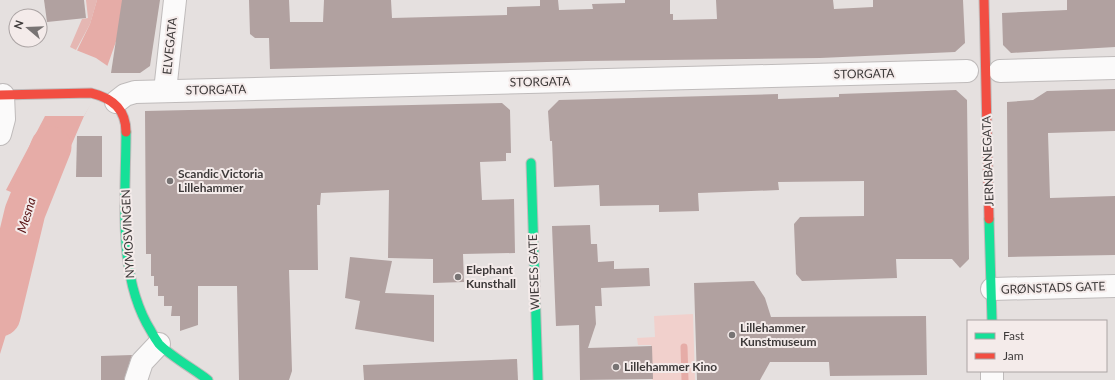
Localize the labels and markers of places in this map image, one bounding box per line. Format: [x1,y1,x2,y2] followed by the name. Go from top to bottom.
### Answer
[178,166,263,195] place label: Scandic Victoria Lillehammer
[165,176,175,186] marker: Scandic Victoria Lillehammer
[466,262,516,291] place label: Elephant Kunsthall
[453,272,463,282] marker: Elephant Kunsthall
[740,320,817,349] place label: Lillehammer Kunstmuseum
[727,330,737,340] marker: Lillehammer Kunstmuseum
[624,359,717,374] place label: Lillehammer Kino
[611,362,621,372] marker: Lillehammer Kino

